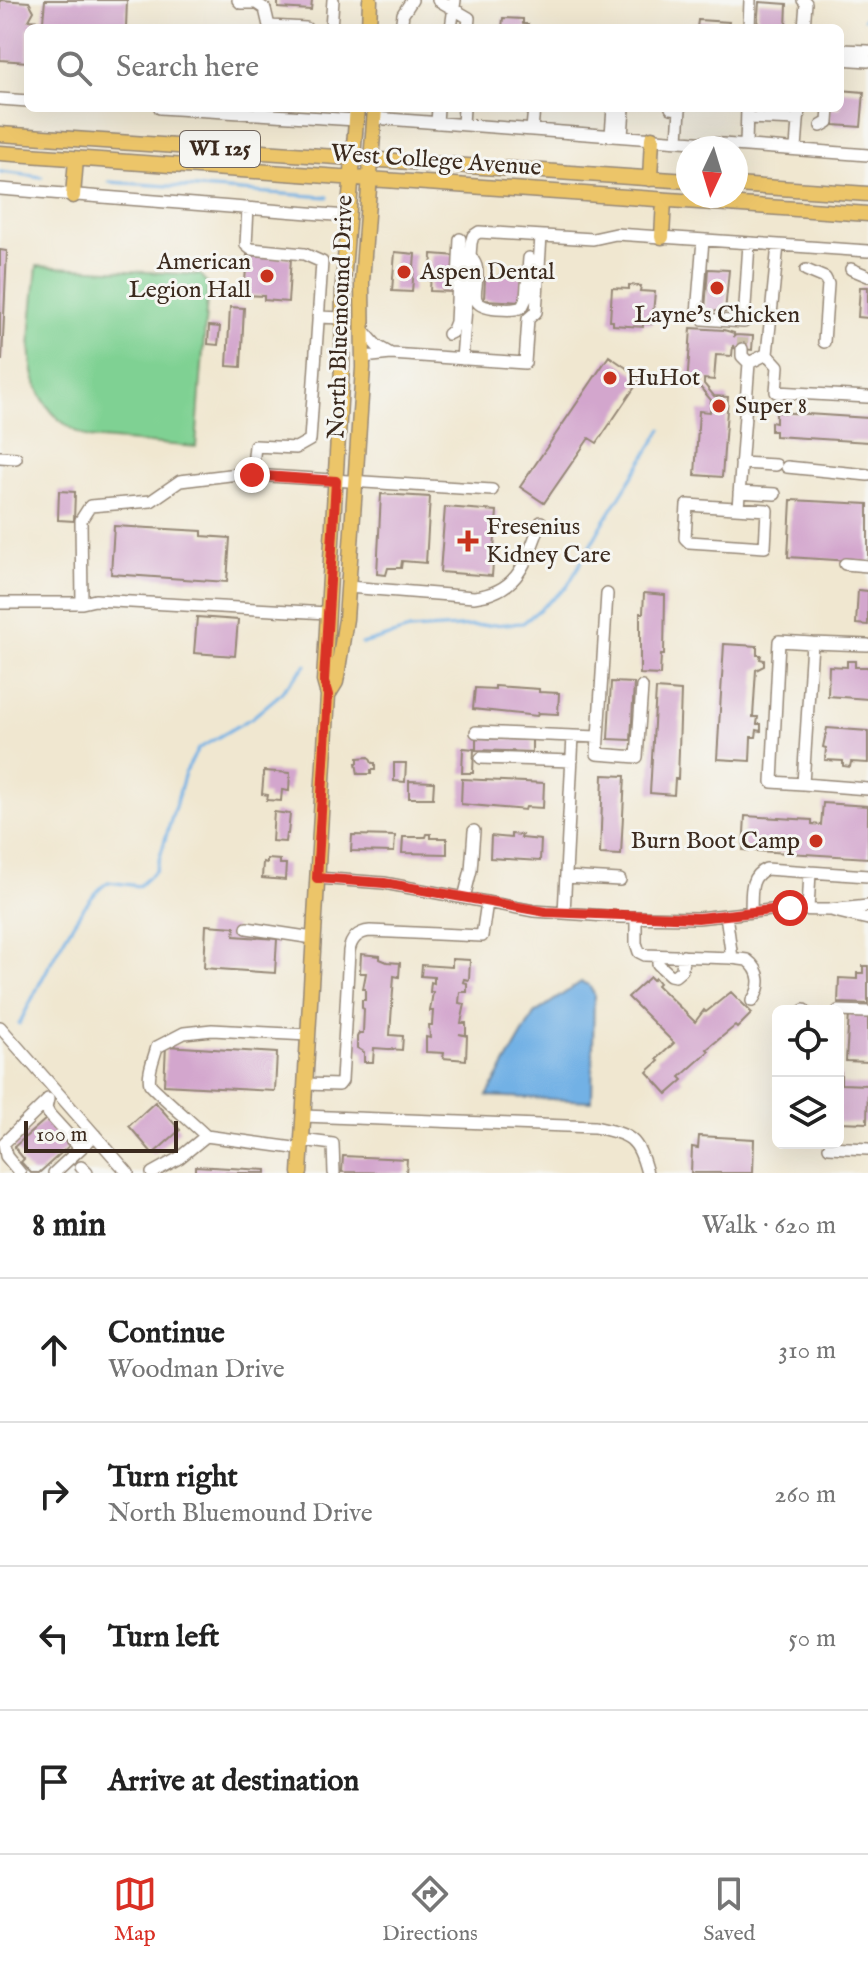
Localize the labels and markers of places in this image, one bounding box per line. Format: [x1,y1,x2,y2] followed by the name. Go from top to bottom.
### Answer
[128,247,251,306] place label: American Legion Hall
[419,257,555,288] place label: Aspen Dental
[395,263,413,281] marker: Aspen Dental
[258,267,276,285] marker: American Legion Hall
[708,279,726,297] marker: Layne's Chicken
[634,300,800,331] place label: Layne's Chicken
[626,363,700,394] place label: HuHot
[601,369,619,387] marker: HuHot
[735,391,807,422] place label: Super 8
[710,397,728,415] marker: Super 8
[486,512,611,571] place label: Fresenius Kidney Care
[457,530,479,552] marker: Fresenius Kidney Care
[631,826,800,857] place label: Burn Boot Camp
[807,832,825,850] marker: Burn Boot Camp

